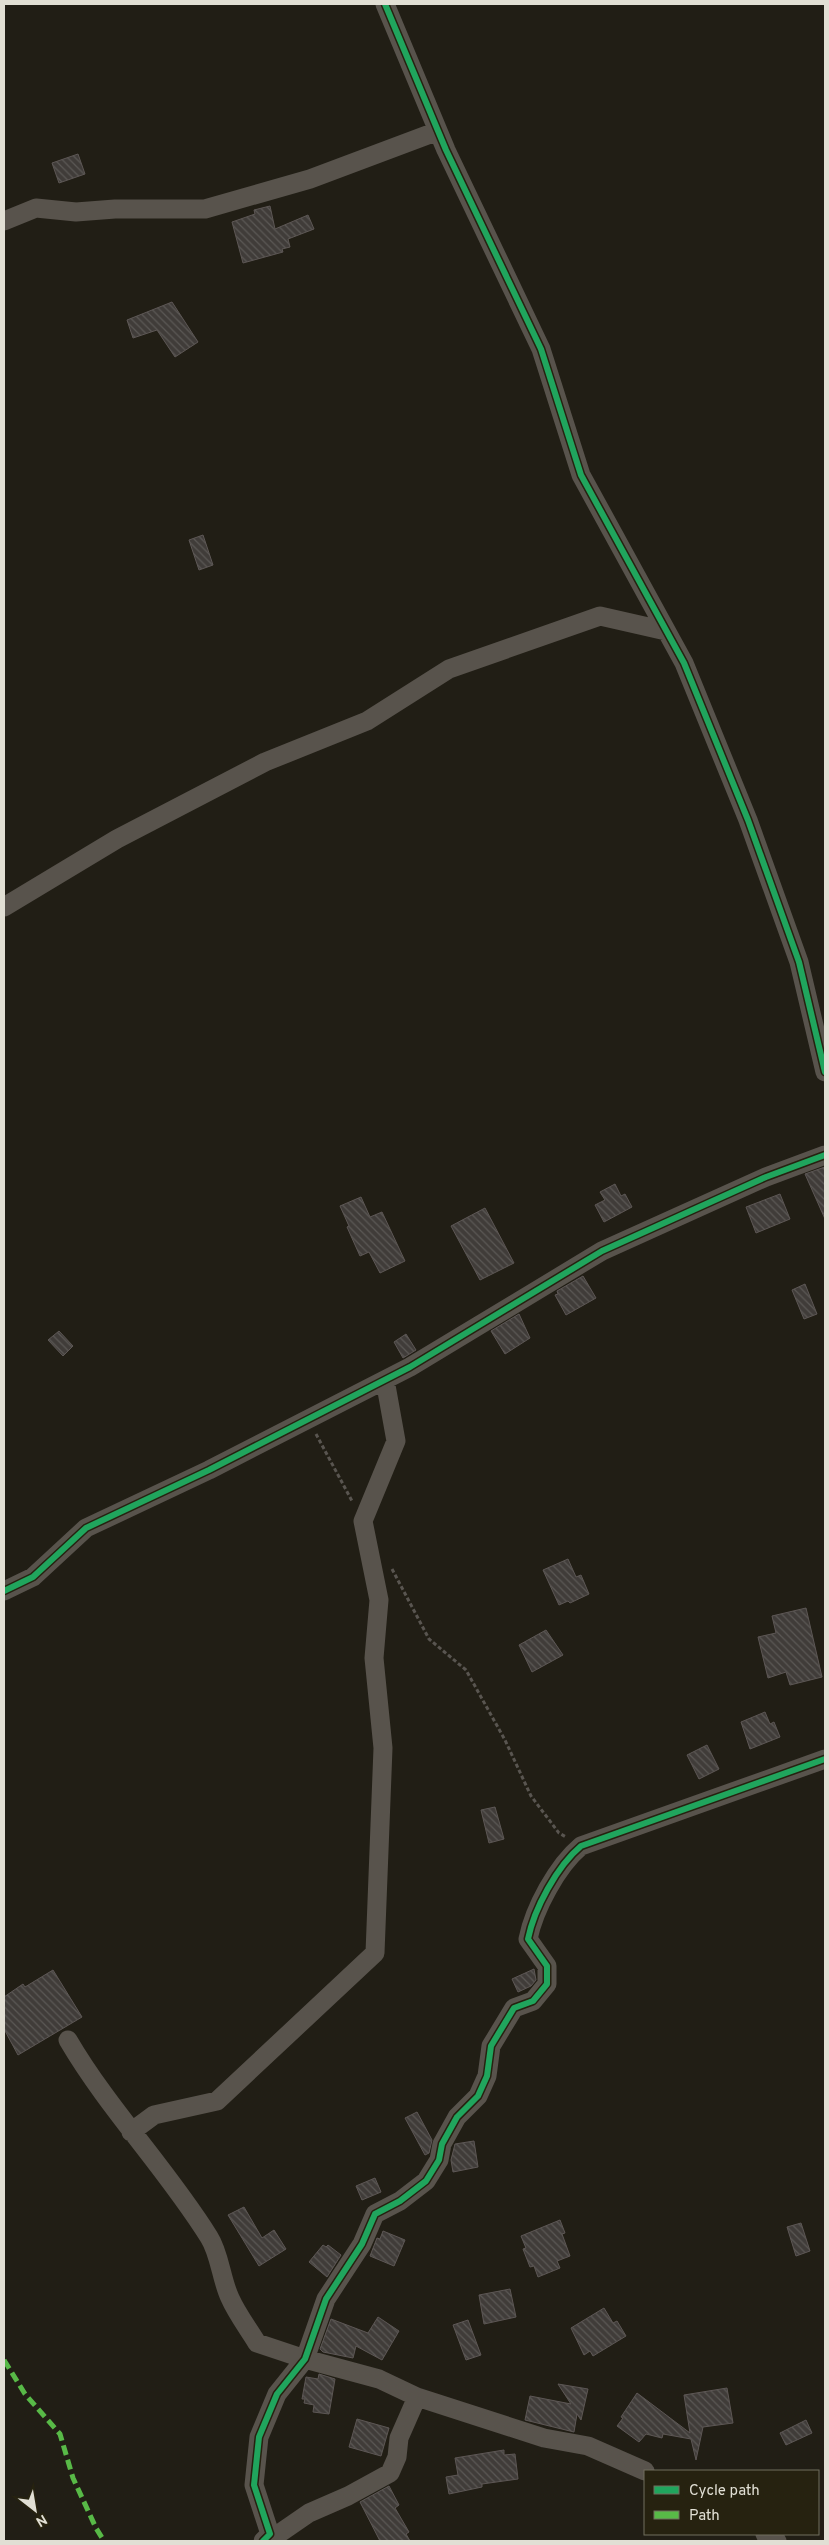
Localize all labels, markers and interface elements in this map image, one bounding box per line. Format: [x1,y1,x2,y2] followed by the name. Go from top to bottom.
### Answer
[644,2470,819,2535] legend
[689,2482,760,2501] text: Cycle path
[10,2485,60,2535] north arrow
[689,2507,720,2526] text: Path
[32,2510,50,2530] text: N

